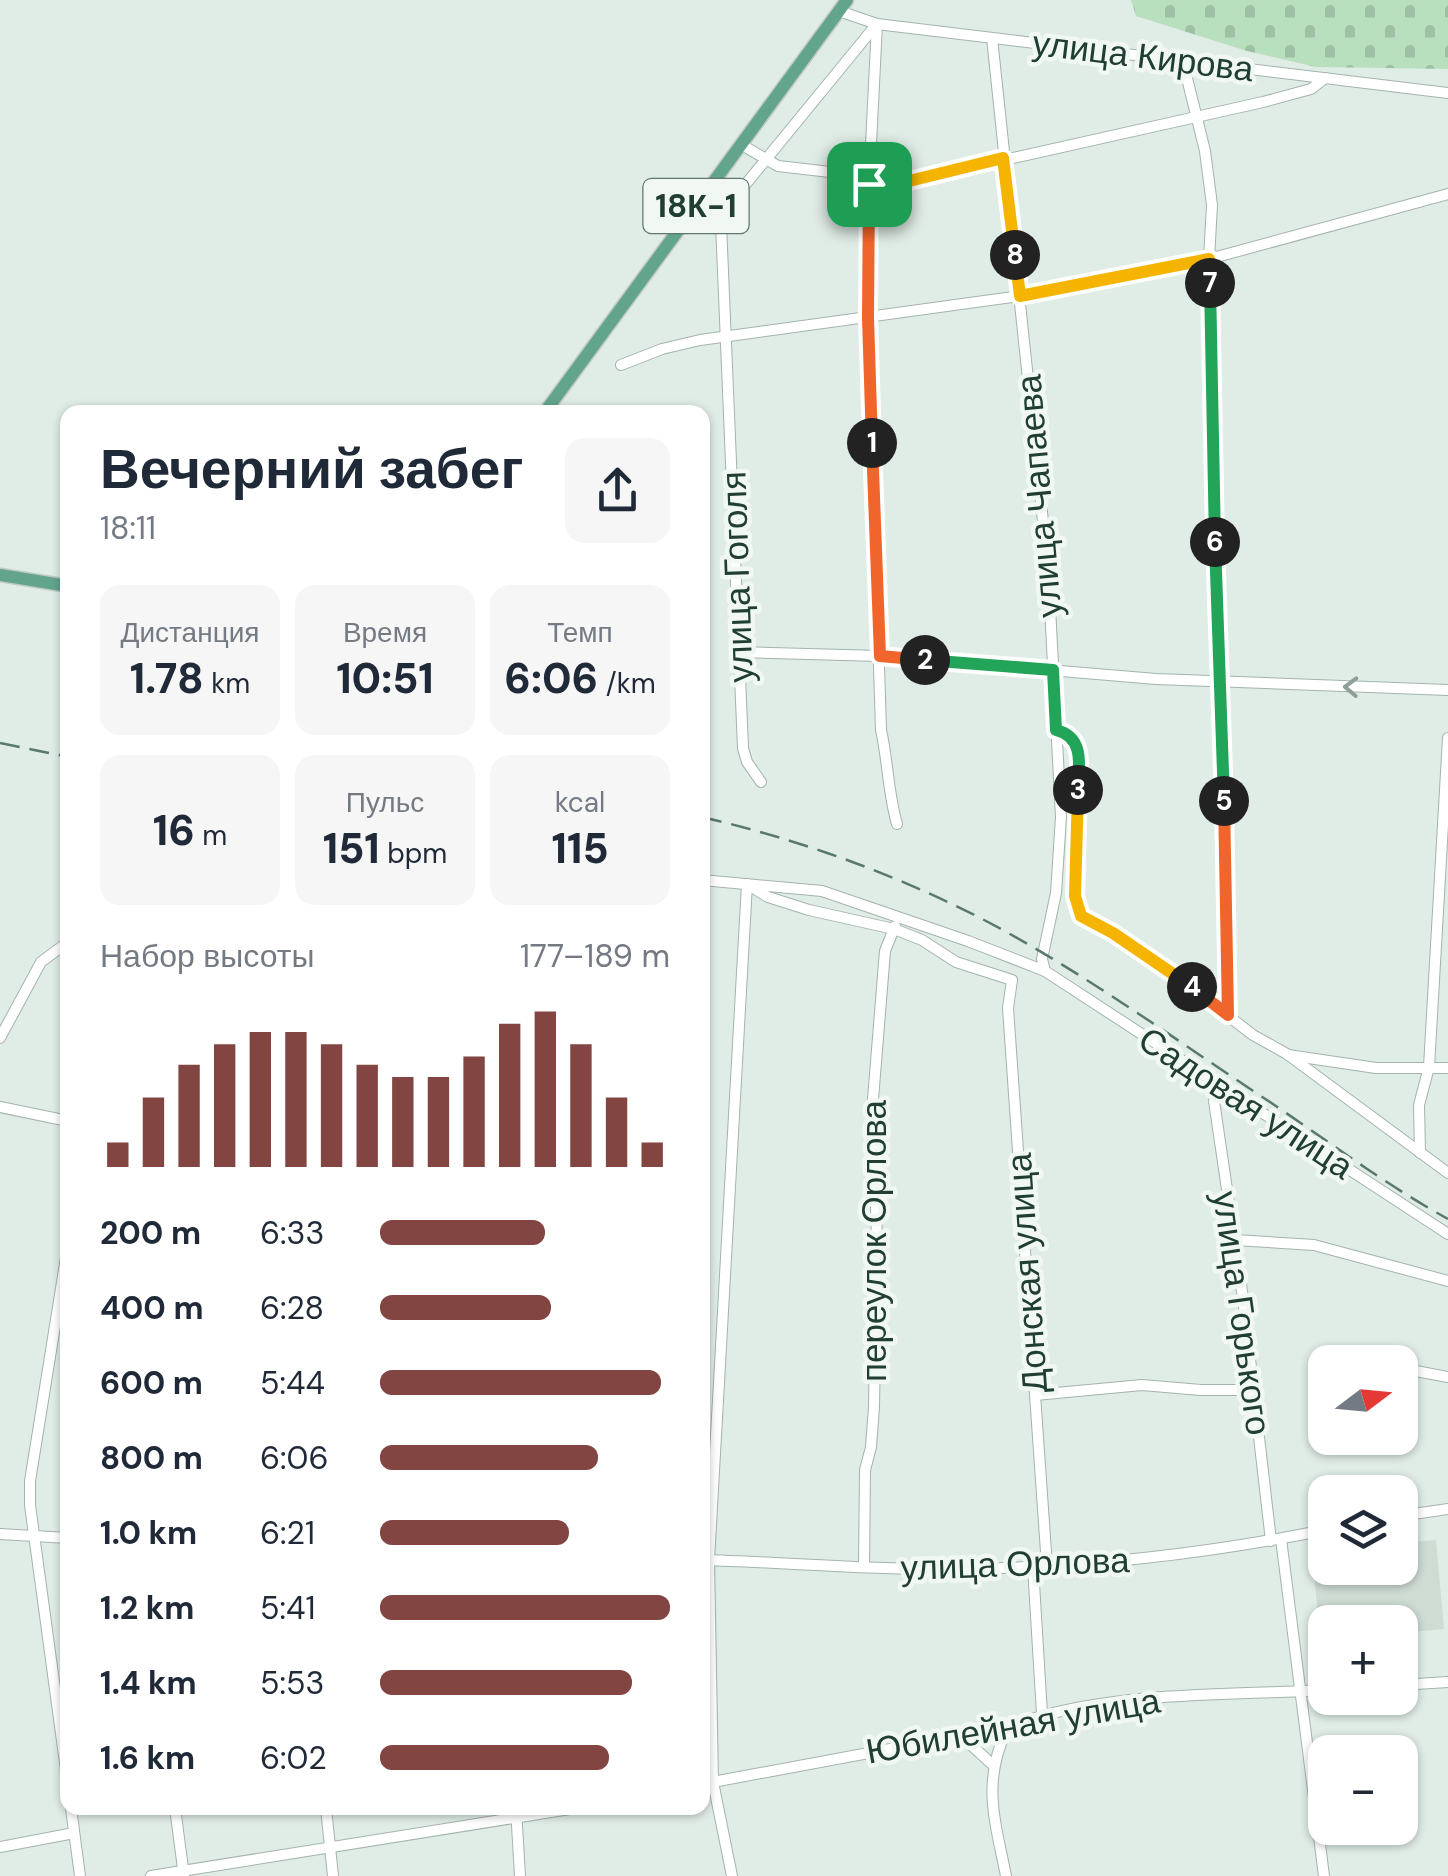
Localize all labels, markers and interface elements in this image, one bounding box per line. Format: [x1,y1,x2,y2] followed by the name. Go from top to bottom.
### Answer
[1030,20,1257,92] street label: улица Кирова
[827,142,912,227] pin
[842,157,897,212] icon: arrive
[644,179,748,233] road number: 18К-1
[990,230,1040,280] pin: 8
[1006,236,1024,273] text: 8
[1185,258,1235,308] pin: 7
[1202,264,1218,301] text: 7
[1005,372,1073,619] street label: улица Чапаева
[847,418,897,468] pin: 1
[867,424,877,461] text: 1
[100,433,523,505] text: Вечерний забег
[565,438,670,543] button: share
[710,470,764,684] street label: улица Гоголя
[100,507,156,549] text: 18:11
[1190,517,1240,567] pin: 6
[1206,523,1224,560] text: 6
[121,614,260,651] text: Дистанция
[343,614,427,651] text: Время
[547,614,613,651] text: Темп
[900,635,950,685] pin: 2
[917,641,933,678] text: 2
[130,651,204,706] text: 1.78
[336,651,434,706] text: 10:51
[504,651,598,706] text: 6:06
[204,665,250,702] text: km
[598,665,656,702] text: /km
[1342,676,1358,697] one-way arrow
[1053,765,1103,815] pin: 3
[1070,771,1086,808] text: 3
[1199,776,1249,826] pin: 5
[1215,782,1233,819] text: 5
[346,784,424,821] text: Пульс
[555,784,605,821] text: kcal
[153,803,195,858] text: 16
[195,817,227,854] text: m
[323,821,380,876] text: 151
[551,821,609,876] text: 115
[380,835,447,872] text: bpm
[100,935,314,977] text: Набор высоты
[520,935,670,977] text: 177–189 m
[1167,962,1217,1012] pin: 4
[1183,968,1201,1005] text: 4
[1130,1016,1363,1190] street label: Садовая улица
[851,1099,897,1382] street label: переулок Орлова
[996,1151,1058,1395] street label: Донская улица
[1202,1188,1282,1438] street label: улица Горького
[100,1212,201,1254] text: 200 m
[260,1212,324,1254] text: 6:33
[100,1287,204,1329] text: 400 m
[260,1287,324,1329] text: 6:28
[1308,1345,1418,1455] north arrow
[1308,1345,1418,1845] map controls
[100,1362,203,1404] text: 600 m
[260,1362,325,1404] text: 5:44
[100,1437,203,1479] text: 800 m
[260,1437,329,1479] text: 6:06
[1308,1475,1418,1585] button: layers
[100,1512,197,1554] text: 1.0 km
[260,1512,315,1554] text: 6:21
[900,1537,1131,1591] street label: улица Орлова
[100,1587,194,1629] text: 1.2 km
[260,1587,315,1629] text: 5:41
[1308,1605,1418,1715] button: +
[100,1662,197,1704] text: 1.4 km
[260,1662,324,1704] text: 5:53
[862,1677,1164,1774] street label: Юбилейная улица
[1308,1735,1418,1845] button: −
[100,1737,195,1779] text: 1.6 km
[260,1737,327,1779] text: 6:02

